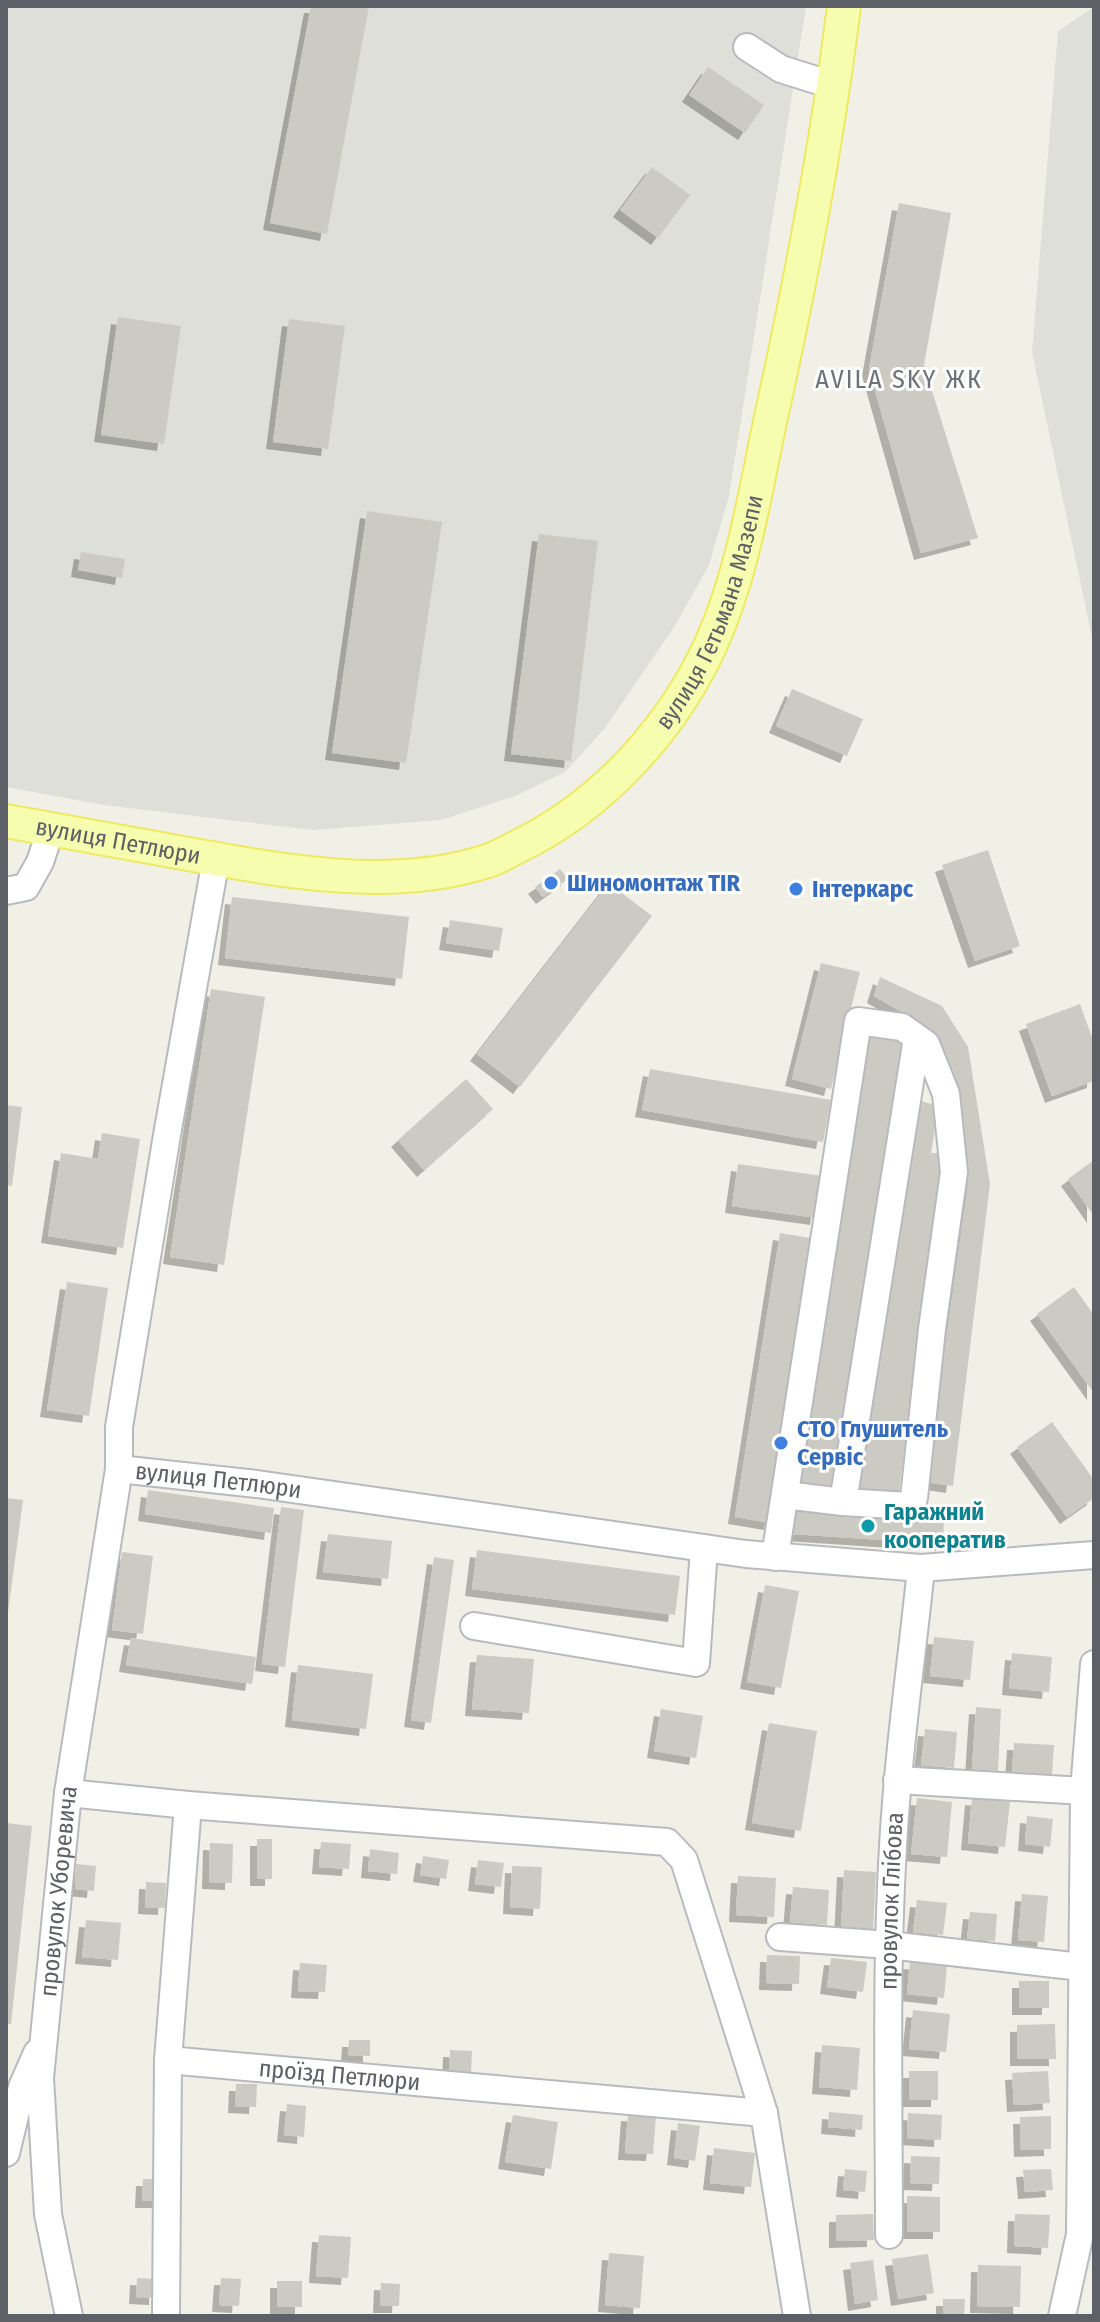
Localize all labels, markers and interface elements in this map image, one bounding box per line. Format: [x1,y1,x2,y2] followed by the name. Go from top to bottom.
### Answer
[815,364,983,395] district label: AVILA SKY ЖК
[650,492,769,735] street label: вулиця Гетьмана Мазепи
[33,813,203,870] street label: вулиця Петлюри
[567,869,740,897] place label: Шиномонтаж TIR
[542,874,560,892] marker: Шиномонтаж TIR
[812,875,914,903] place label: Інтеркарс
[787,880,805,898] marker: Інтеркарс
[797,1415,949,1471] place label: СТО Глушитель Сервіс
[772,1434,790,1452] marker: СТО Глушитель Сервіс
[134,1457,303,1504] street label: вулиця Петлюри
[884,1498,1006,1554] place label: Гаражний кооператив
[859,1517,877,1535] marker: Гаражний кооператив
[34,1784,83,1998] street label: провулок Уборевича
[874,1811,909,1990] street label: провулок Глібова
[258,2054,421,2096] street label: проїзд Петлюри

